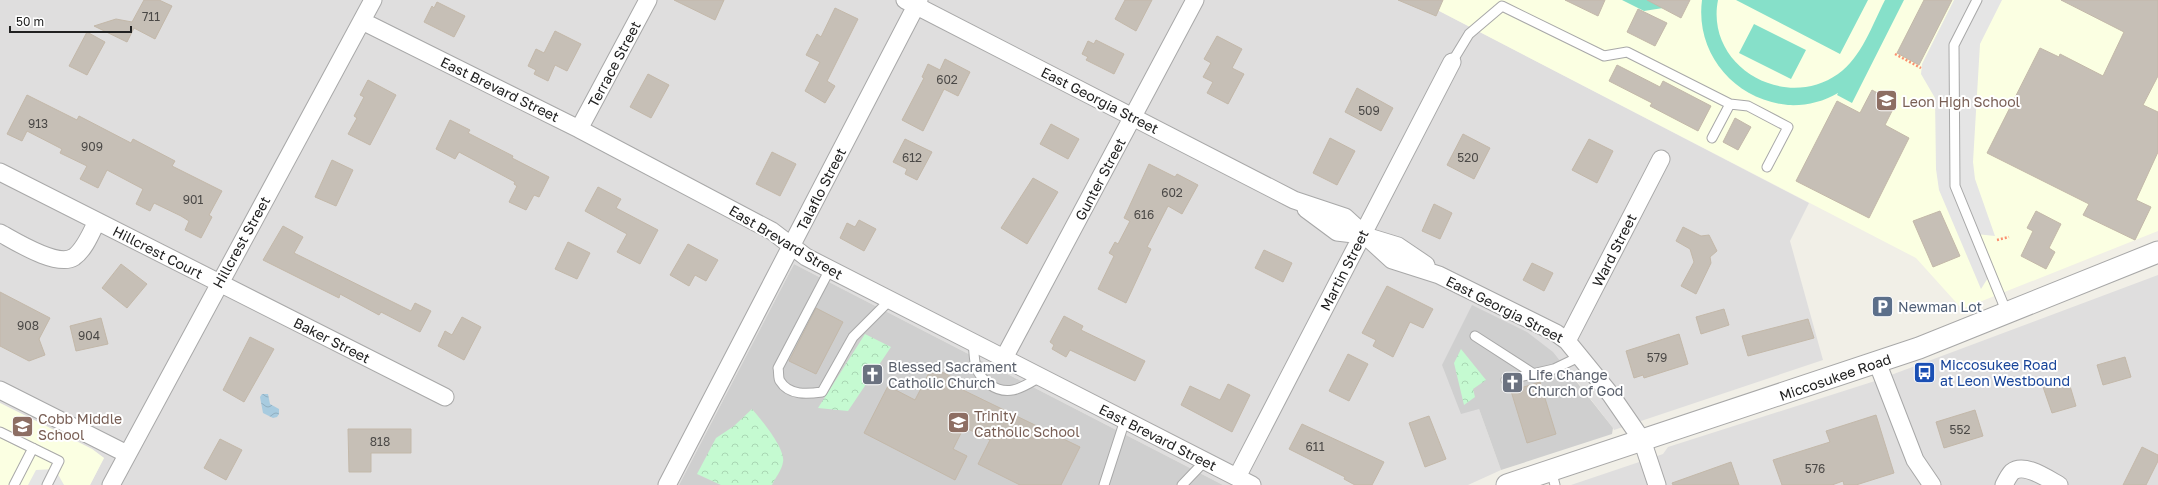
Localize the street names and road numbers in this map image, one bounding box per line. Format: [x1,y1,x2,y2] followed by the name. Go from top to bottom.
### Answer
[584,18,644,110] street label: Terrace Street
[438,53,562,125] street label: East Brevard Street
[1038,63,1162,137] street label: East Georgia Street
[1071,135,1129,223] street label: Gunter Street
[793,145,849,233] street label: Talaflo Street
[209,193,273,291] street label: Hillcrest Street
[726,201,846,283] street label: East Brevard Street
[1588,211,1640,289] street label: Ward Street
[110,222,206,282] street label: Hillcrest Court
[1316,227,1372,313] street label: Martin Street
[1443,272,1567,346] street label: East Georgia Street
[291,313,373,367] street label: Baker Street
[1777,350,1893,404] street label: Miccosukee Road
[1096,400,1220,474] street label: East Brevard Street

